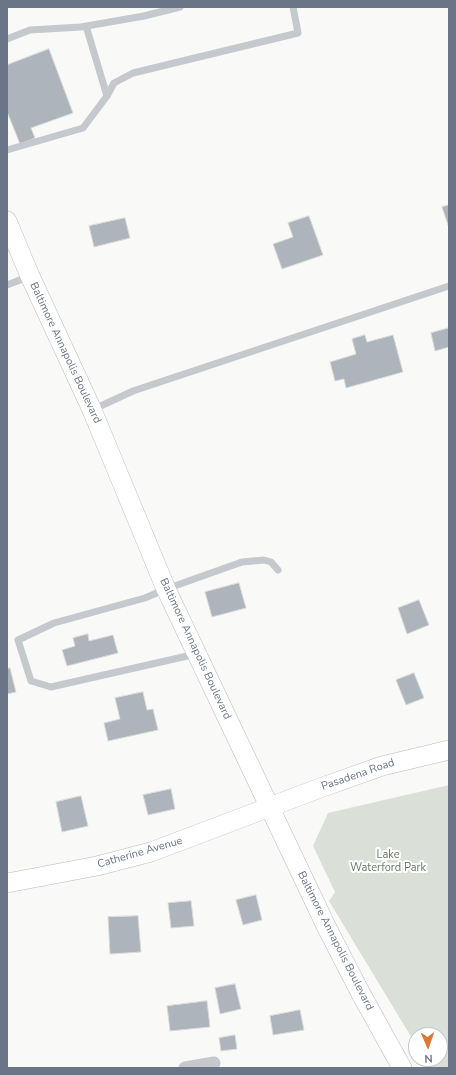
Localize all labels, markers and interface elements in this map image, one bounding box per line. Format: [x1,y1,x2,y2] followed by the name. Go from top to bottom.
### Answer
[26,280,104,426] street label: Baltimore Annapolis Boulevard
[156,576,234,722] street label: Baltimore Annapolis Boulevard
[320,756,396,794] street label: Pasadena Road
[96,835,184,871] street label: Catherine Avenue
[350,848,426,874] park label: Lake Waterford Park
[294,869,376,1013] street label: Baltimore Annapolis Boulevard
[408,1027,448,1067] north arrow
[424,1051,433,1066] text: N

